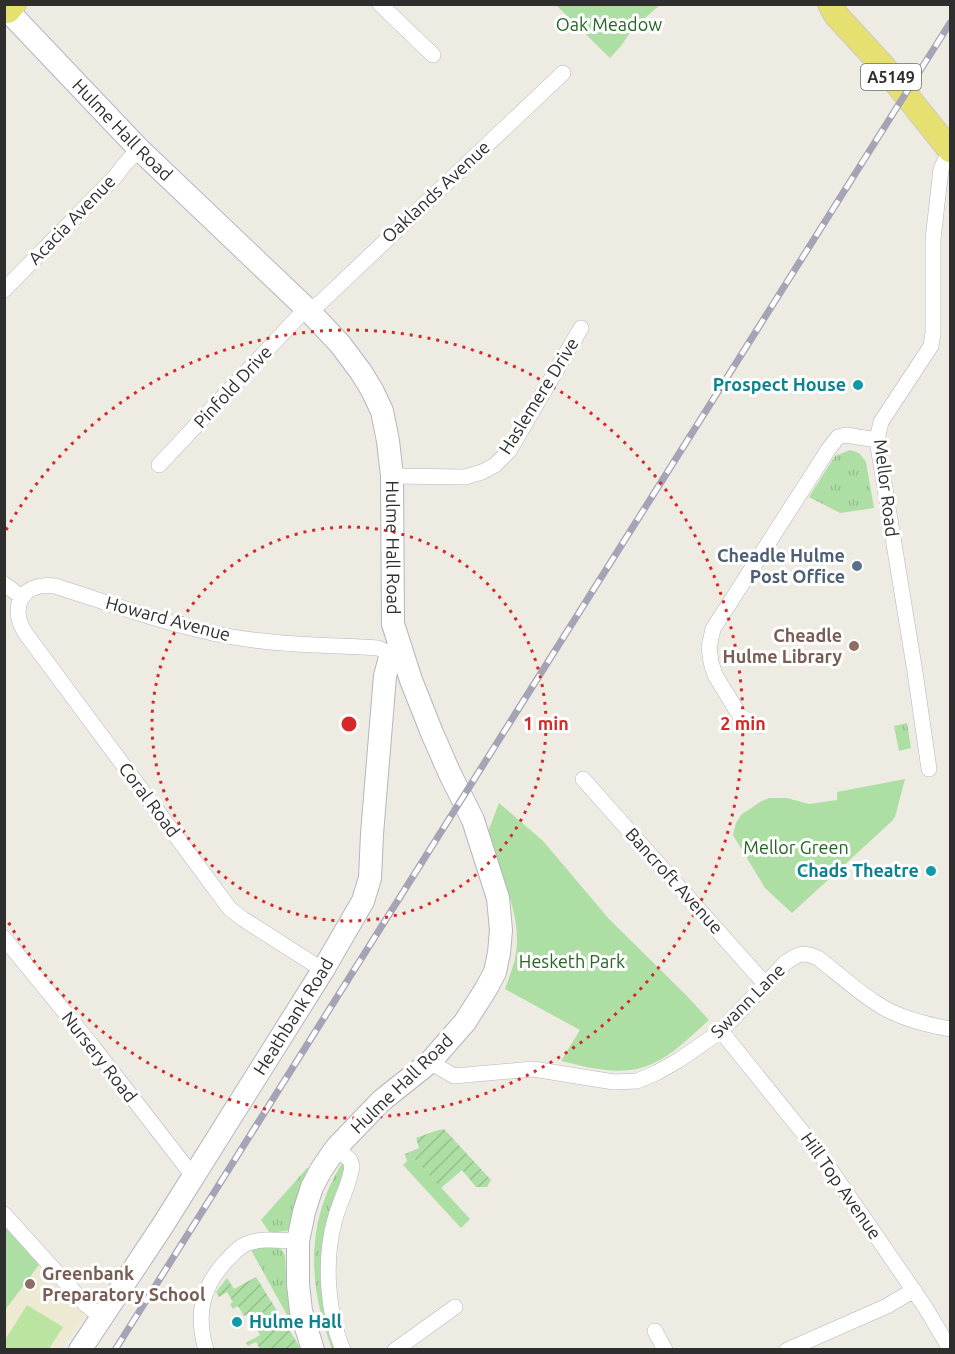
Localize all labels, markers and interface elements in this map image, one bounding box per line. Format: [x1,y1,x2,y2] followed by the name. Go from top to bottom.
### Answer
[556,14,662,34] park label: Oak Meadow
[861,64,921,90] road number: A5149
[69,74,177,184] street label: Hulme Hall Road
[377,136,493,246] street label: Oaklands Avenue
[24,171,119,268] street label: Acacia Avenue
[494,334,582,457] street label: Haslemere Drive
[189,341,275,431] street label: Pinfold Drive
[713,374,846,394] place label: Prospect House
[851,378,865,392] marker: Prospect House
[871,438,903,538] street label: Mellor Road
[383,480,404,615] street label: Hulme Hall Road
[717,545,845,586] place label: Cheadle Hulme Post Office
[850,559,864,573] marker: Cheadle Hulme Post Office
[104,592,233,644] street label: Howard Avenue
[723,625,842,666] place label: Cheadle Hulme Library
[847,639,861,653] marker: Cheadle Hulme Library
[523,713,569,733] text: 1 min
[720,713,766,733] text: 2 min
[339,714,359,734] centre of rings
[115,758,184,841] street label: Coral Road
[622,823,727,937] street label: Bancroft Avenue
[743,837,849,857] park label: Mellor Green
[797,860,919,880] place label: Chads Theatre
[924,864,938,878] marker: Chads Theatre
[519,951,625,971] park label: Hesketh Park
[249,954,337,1078] street label: Heathbank Road
[706,959,788,1041] street label: Swann Lane
[58,1007,141,1106] street label: Nursery Road
[346,1030,456,1137] street label: Hulme Hall Road
[798,1128,886,1243] street label: Hill Top Avenue
[42,1263,206,1304] place label: Greenbank Preparatory School
[23,1277,37,1291] marker: Greenbank Preparatory School
[249,1311,342,1331] place label: Hulme Hall
[230,1315,244,1329] marker: Hulme Hall

